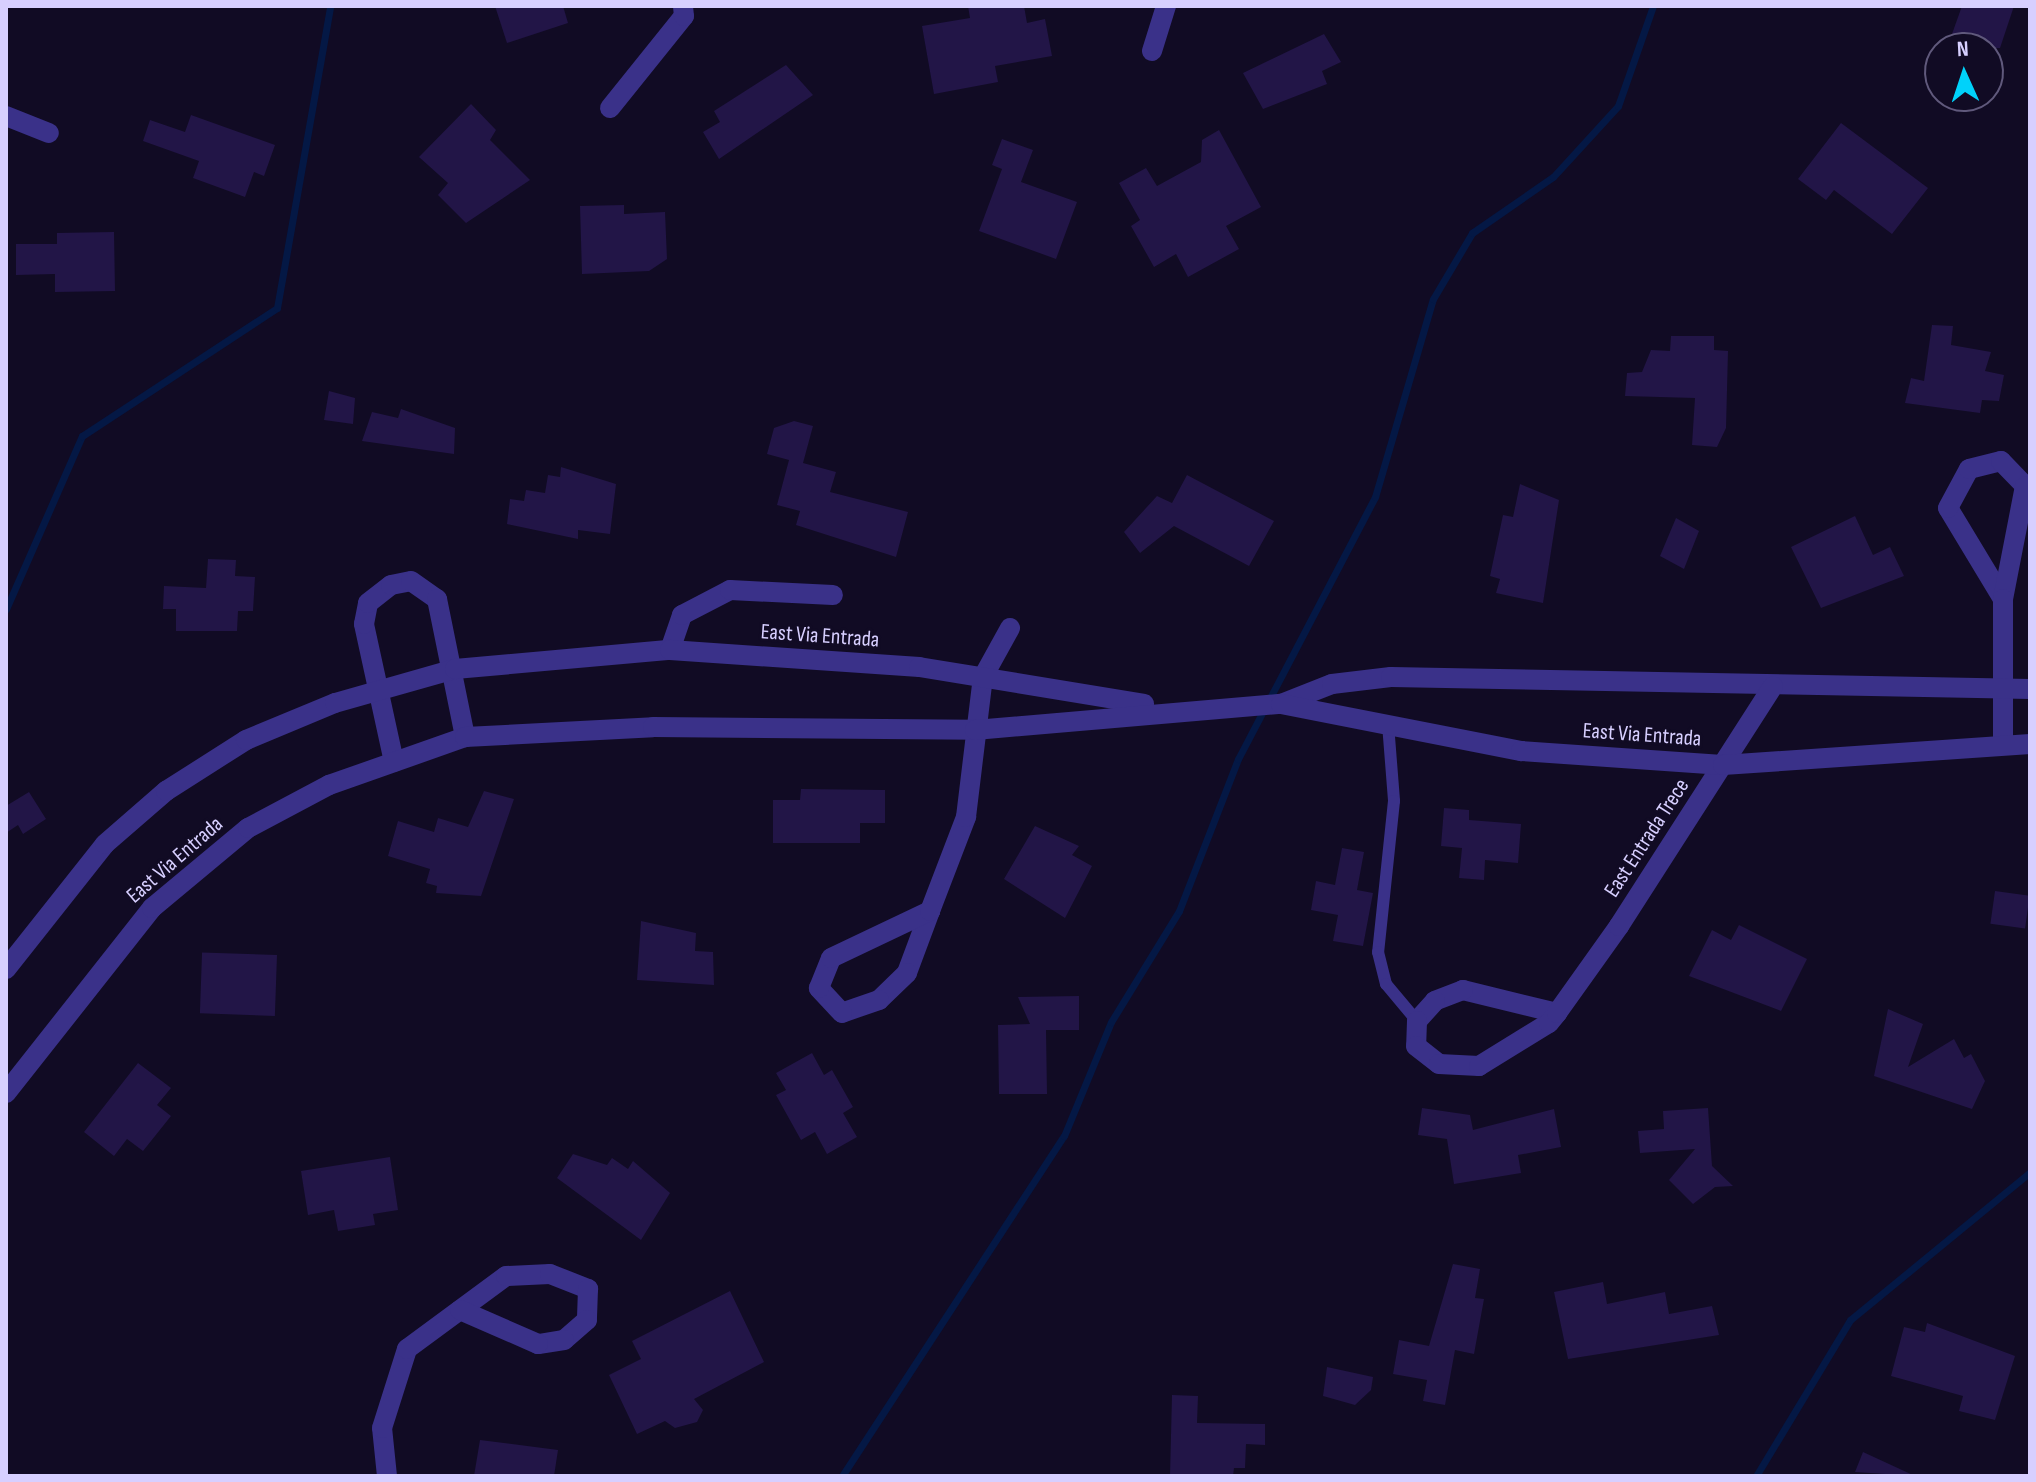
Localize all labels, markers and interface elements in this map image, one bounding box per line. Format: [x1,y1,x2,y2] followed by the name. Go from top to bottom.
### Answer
[1924,32,2004,112] north arrow
[1956,36,1969,63] text: N
[760,619,880,653] street label: East Via Entrada
[1582,718,1702,752] street label: East Via Entrada
[1599,774,1695,902] street label: East Entrada Trece
[122,811,228,909] street label: East Via Entrada

